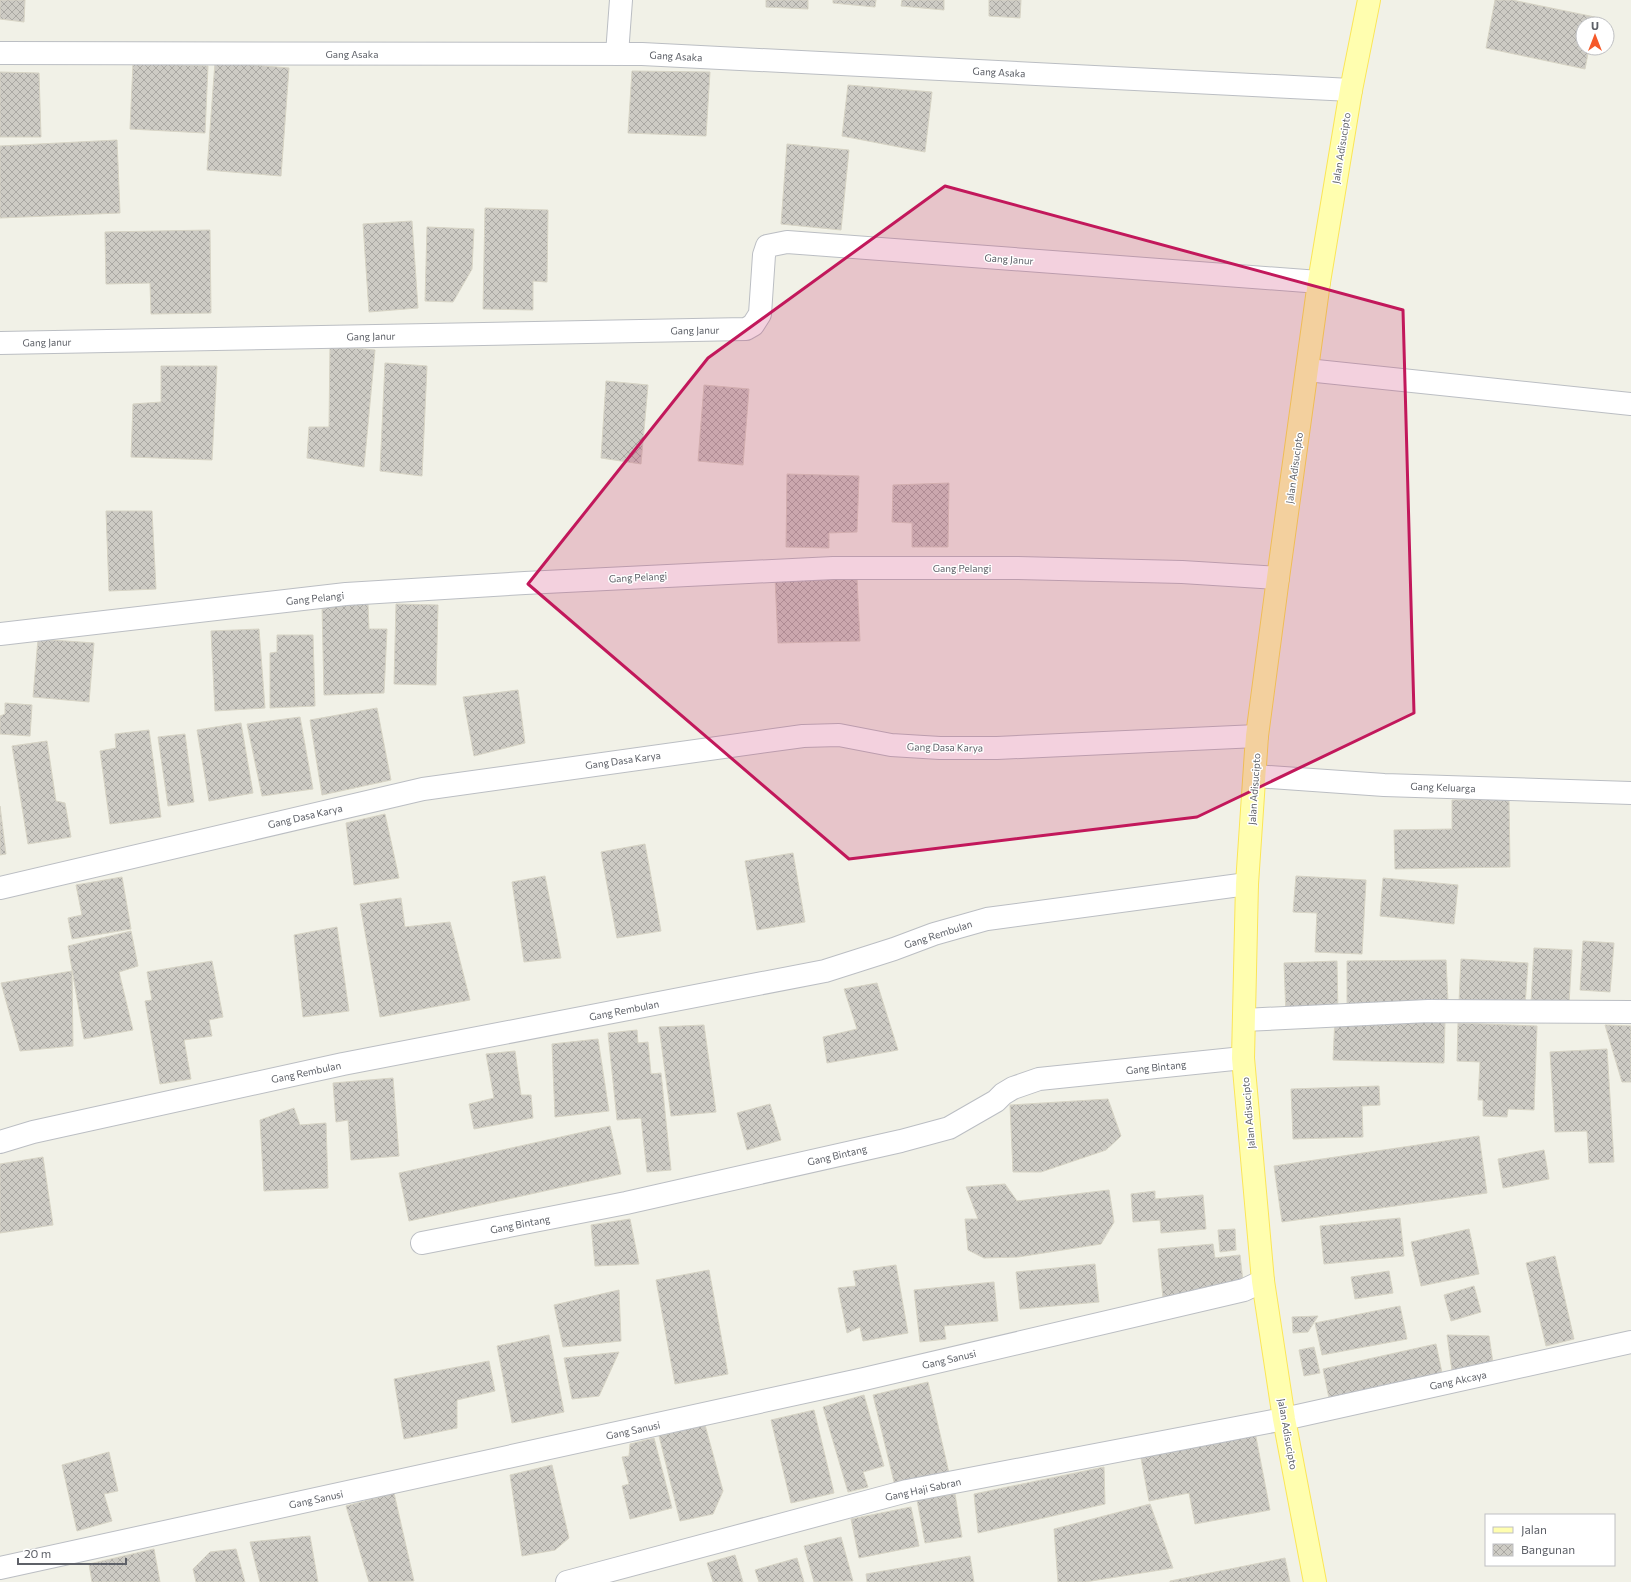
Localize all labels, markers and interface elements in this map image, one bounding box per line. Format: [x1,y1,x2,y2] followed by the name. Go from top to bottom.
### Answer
[1575,16,1615,56] north arrow
[1591,19,1599,32] text: U
[326,48,378,60] street label: Gang Asaka
[649,49,703,63] street label: Gang Asaka
[972,65,1026,79] street label: Gang Asaka
[1329,111,1353,185] street label: Jalan Adisucipto
[984,251,1034,267] street label: Gang Janur
[670,324,720,336] street label: Gang Janur
[346,330,396,342] street label: Gang Janur
[22,336,72,348] street label: Gang Janur
[1283,431,1305,505] street label: Jalan Adisucipto
[933,562,991,574] street label: Gang Pelangi
[608,569,668,585] street label: Gang Pelangi
[285,589,345,607] street label: Gang Pelangi
[907,740,983,754] street label: Gang Dasa Karya
[584,749,662,771] street label: Gang Dasa Karya
[1246,753,1263,825] street label: Jalan Adisucipto
[1410,780,1476,794] street label: Gang Keluarga
[267,802,343,830] street label: Gang Dasa Karya
[902,917,974,951] street label: Gang Rembulan
[588,997,660,1023] street label: Gang Rembulan
[1125,1058,1187,1076] street label: Gang Bintang
[270,1059,342,1085] street label: Gang Rembulan
[1239,1077,1257,1149] street label: Jalan Adisucipto
[806,1142,869,1168] street label: Gang Bintang
[489,1212,552,1236] street label: Gang Bintang
[921,1347,977,1371] street label: Gang Sanusi
[1428,1368,1488,1392] street label: Gang Akcaya
[1276,1397,1300,1471] street label: Jalan Adisucipto
[605,1418,661,1442] street label: Gang Sanusi
[884,1475,962,1503] street label: Gang Haji Sabran
[288,1487,344,1511] street label: Gang Sanusi
[1485,1514,1615,1566] legend
[1521,1522,1547,1537] text: Jalan
[18,1540,126,1566] scale bar
[1521,1542,1575,1556] text: Bangunan
[24,1546,51,1560] text: 20 m

